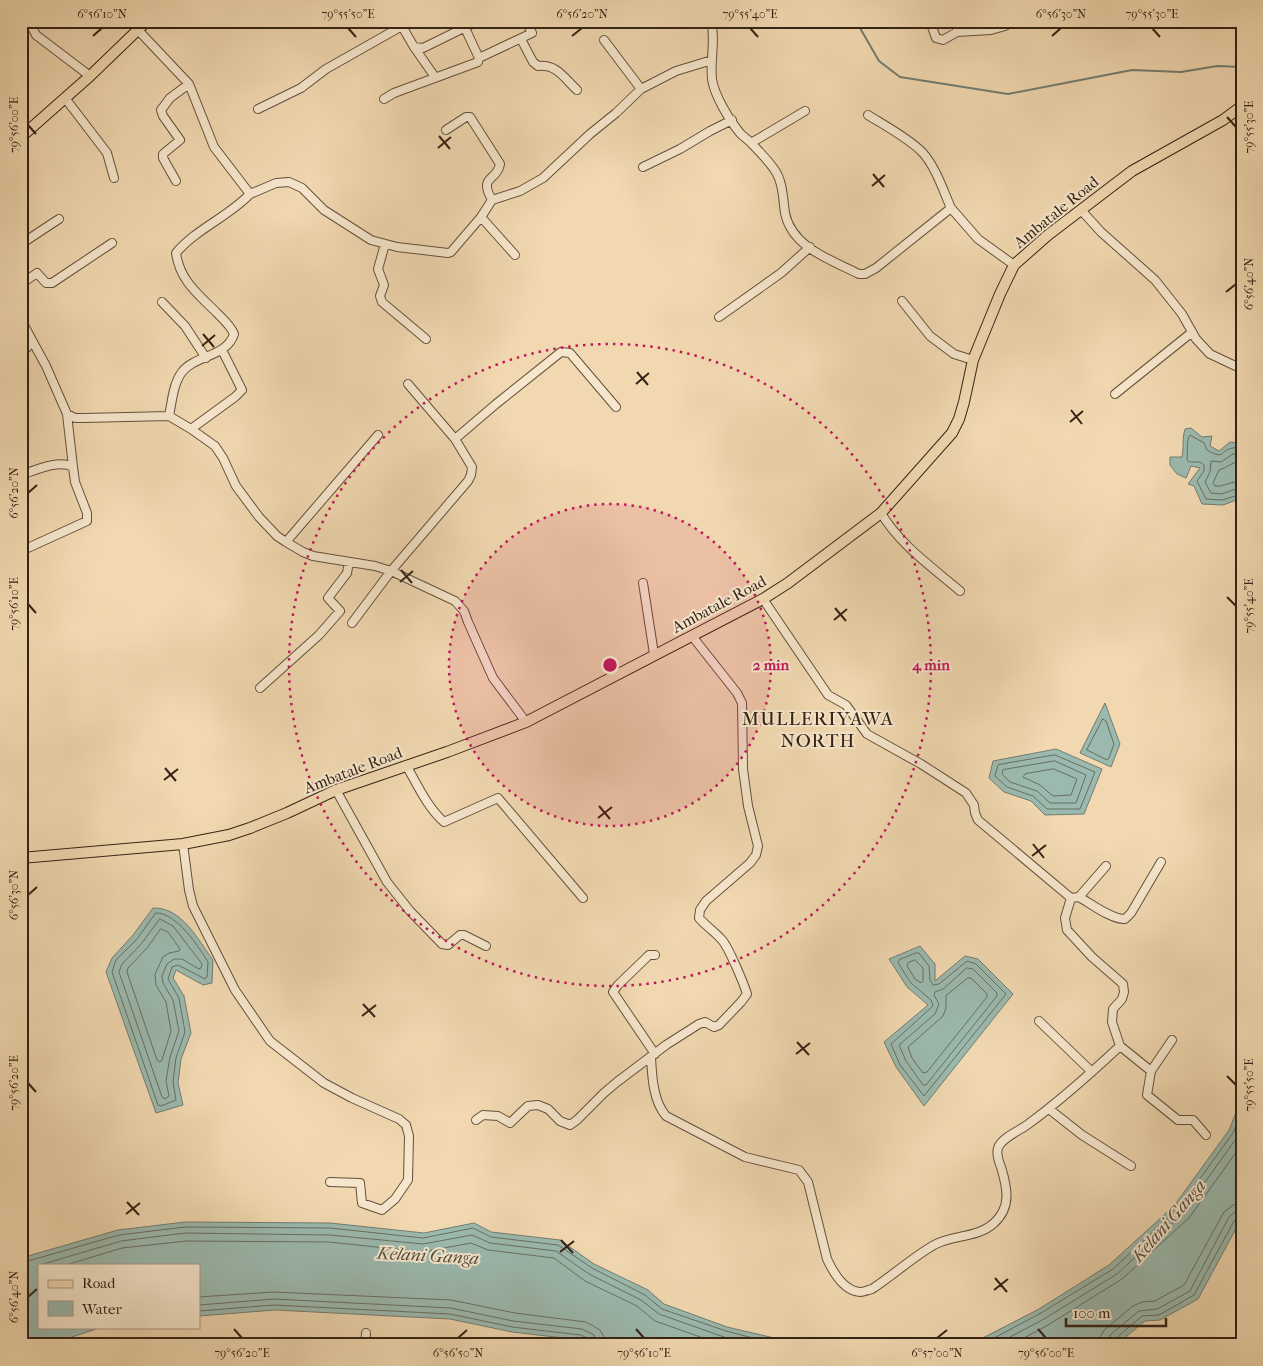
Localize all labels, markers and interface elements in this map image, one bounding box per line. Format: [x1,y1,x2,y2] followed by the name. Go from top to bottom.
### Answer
[77,7,127,21] text: 6°56'10"N
[321,7,375,21] text: 79°55'50"E
[556,7,608,21] text: 6°56'20"N
[722,7,778,21] text: 79°55'40"E
[1036,7,1086,21] text: 6°56'30"N
[1126,7,1178,21] text: 79°55'30"E
[7,97,21,153] text: 79°56'00"E
[1242,101,1256,153] text: 79°55'30"E
[1009,172,1103,253] street label: Ambatale Road
[1242,258,1256,310] text: 6°56'40"N
[7,467,21,519] text: 6°56'20"N
[668,571,770,637] street label: Ambatale Road
[7,577,21,631] text: 79°56'10"E
[1242,578,1256,634] text: 79°55'40"E
[601,656,619,674] centre of rings
[753,656,790,674] text: 2 min
[911,656,950,674] text: 4 min
[742,708,894,752] district label: MULLERIYAWA NORTH
[300,742,405,798] street label: Ambatale Road
[7,870,21,920] text: 6°56'30"N
[7,1055,21,1111] text: 79°56'20"E
[1242,1058,1256,1112] text: 79°55'50"E
[1126,1176,1210,1268] water label: Kelani Ganga
[374,1243,480,1269] water label: Kelani Ganga
[38,1264,200,1328] legend
[7,1271,21,1323] text: 6°56'40"N
[82,1274,116,1292] text: Road
[1066,1296,1166,1328] scale bar
[81,1300,122,1318] text: Water
[1073,1304,1111,1322] text: 100 m
[214,1346,270,1360] text: 79°56'20"E
[433,1346,483,1360] text: 6°56'50"N
[617,1346,671,1360] text: 79°56'10"E
[911,1346,963,1360] text: 6°57'00"N
[1018,1346,1074,1360] text: 79°56'00"E

